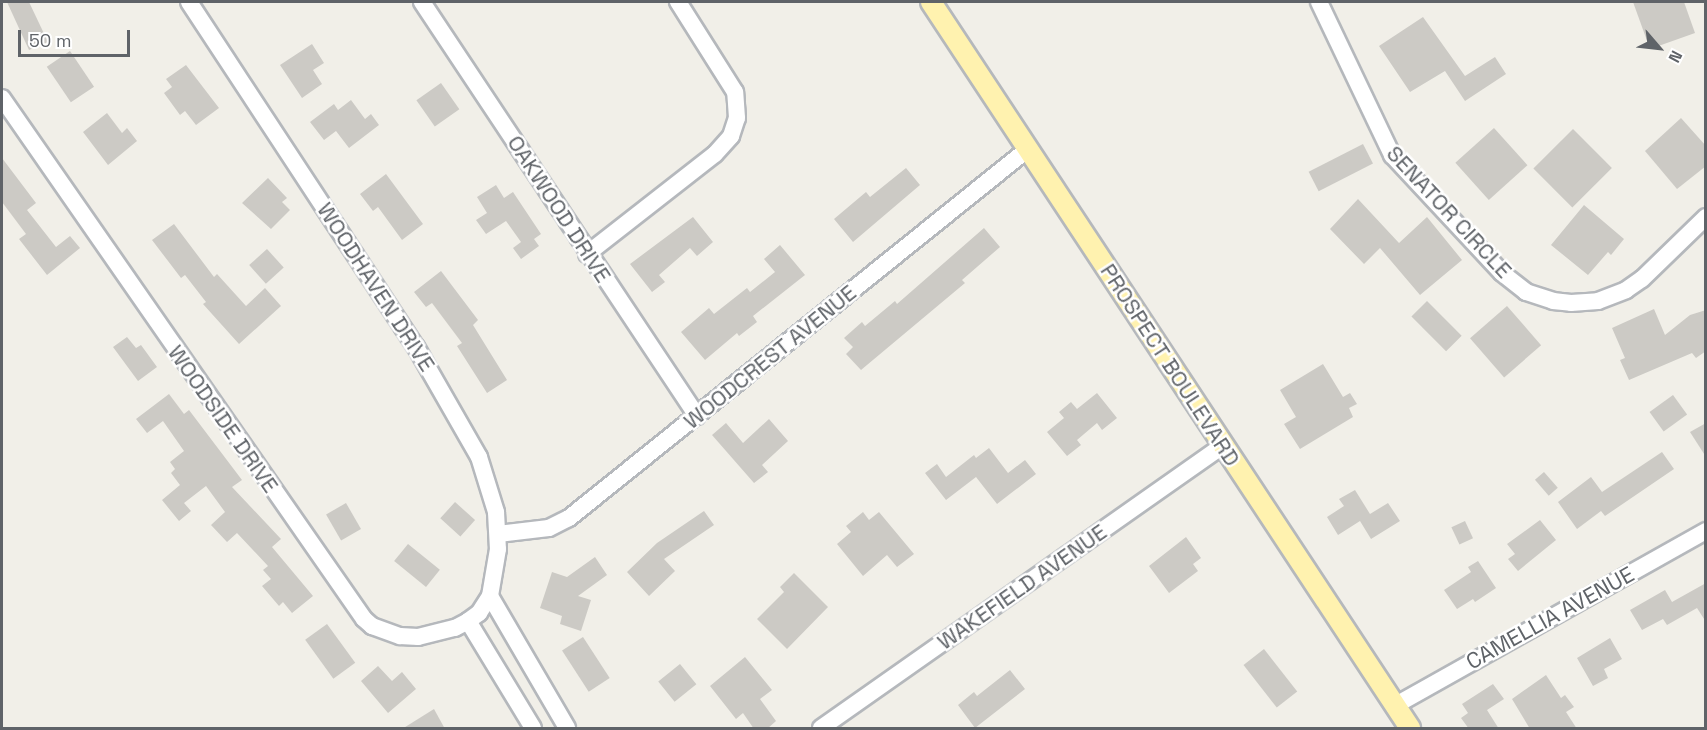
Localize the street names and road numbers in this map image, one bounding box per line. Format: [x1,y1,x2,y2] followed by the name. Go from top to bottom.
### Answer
[502,131,616,287] street label: OAKWOOD DRIVE
[1381,140,1517,284] street label: SENATOR CIRCLE
[312,198,440,376] street label: WOODHAVEN DRIVE
[1095,259,1245,471] street label: PROSPECT BOULEVARD
[678,279,862,435] street label: WOODCREST AVENUE
[162,340,284,498] street label: WOODSIDE DRIVE
[932,519,1112,655] street label: WAKEFIELD AVENUE
[1461,561,1639,675] street label: CAMELLIA AVENUE

